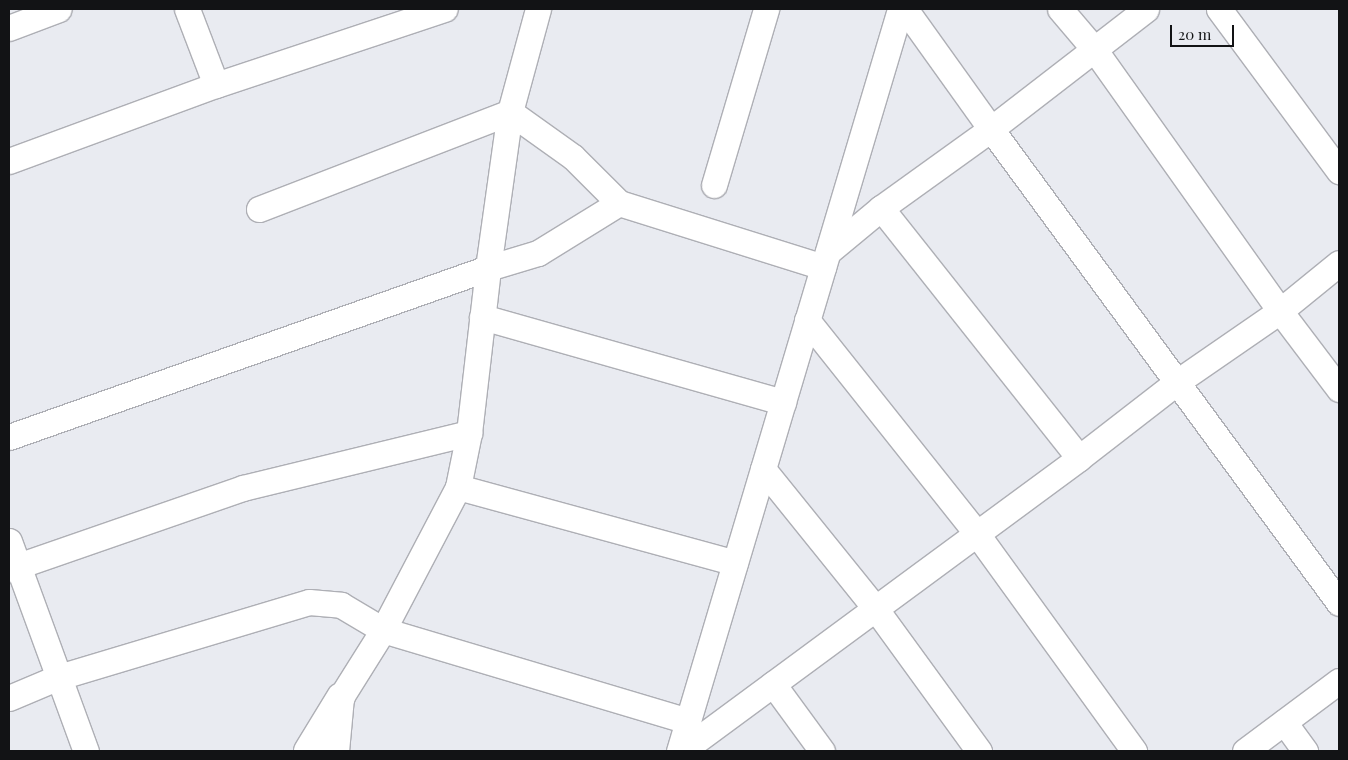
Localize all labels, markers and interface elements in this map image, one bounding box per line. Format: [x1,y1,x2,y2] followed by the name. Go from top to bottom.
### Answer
[1173,15,1237,47] scale bar
[1178,24,1211,44] text: 20 m

